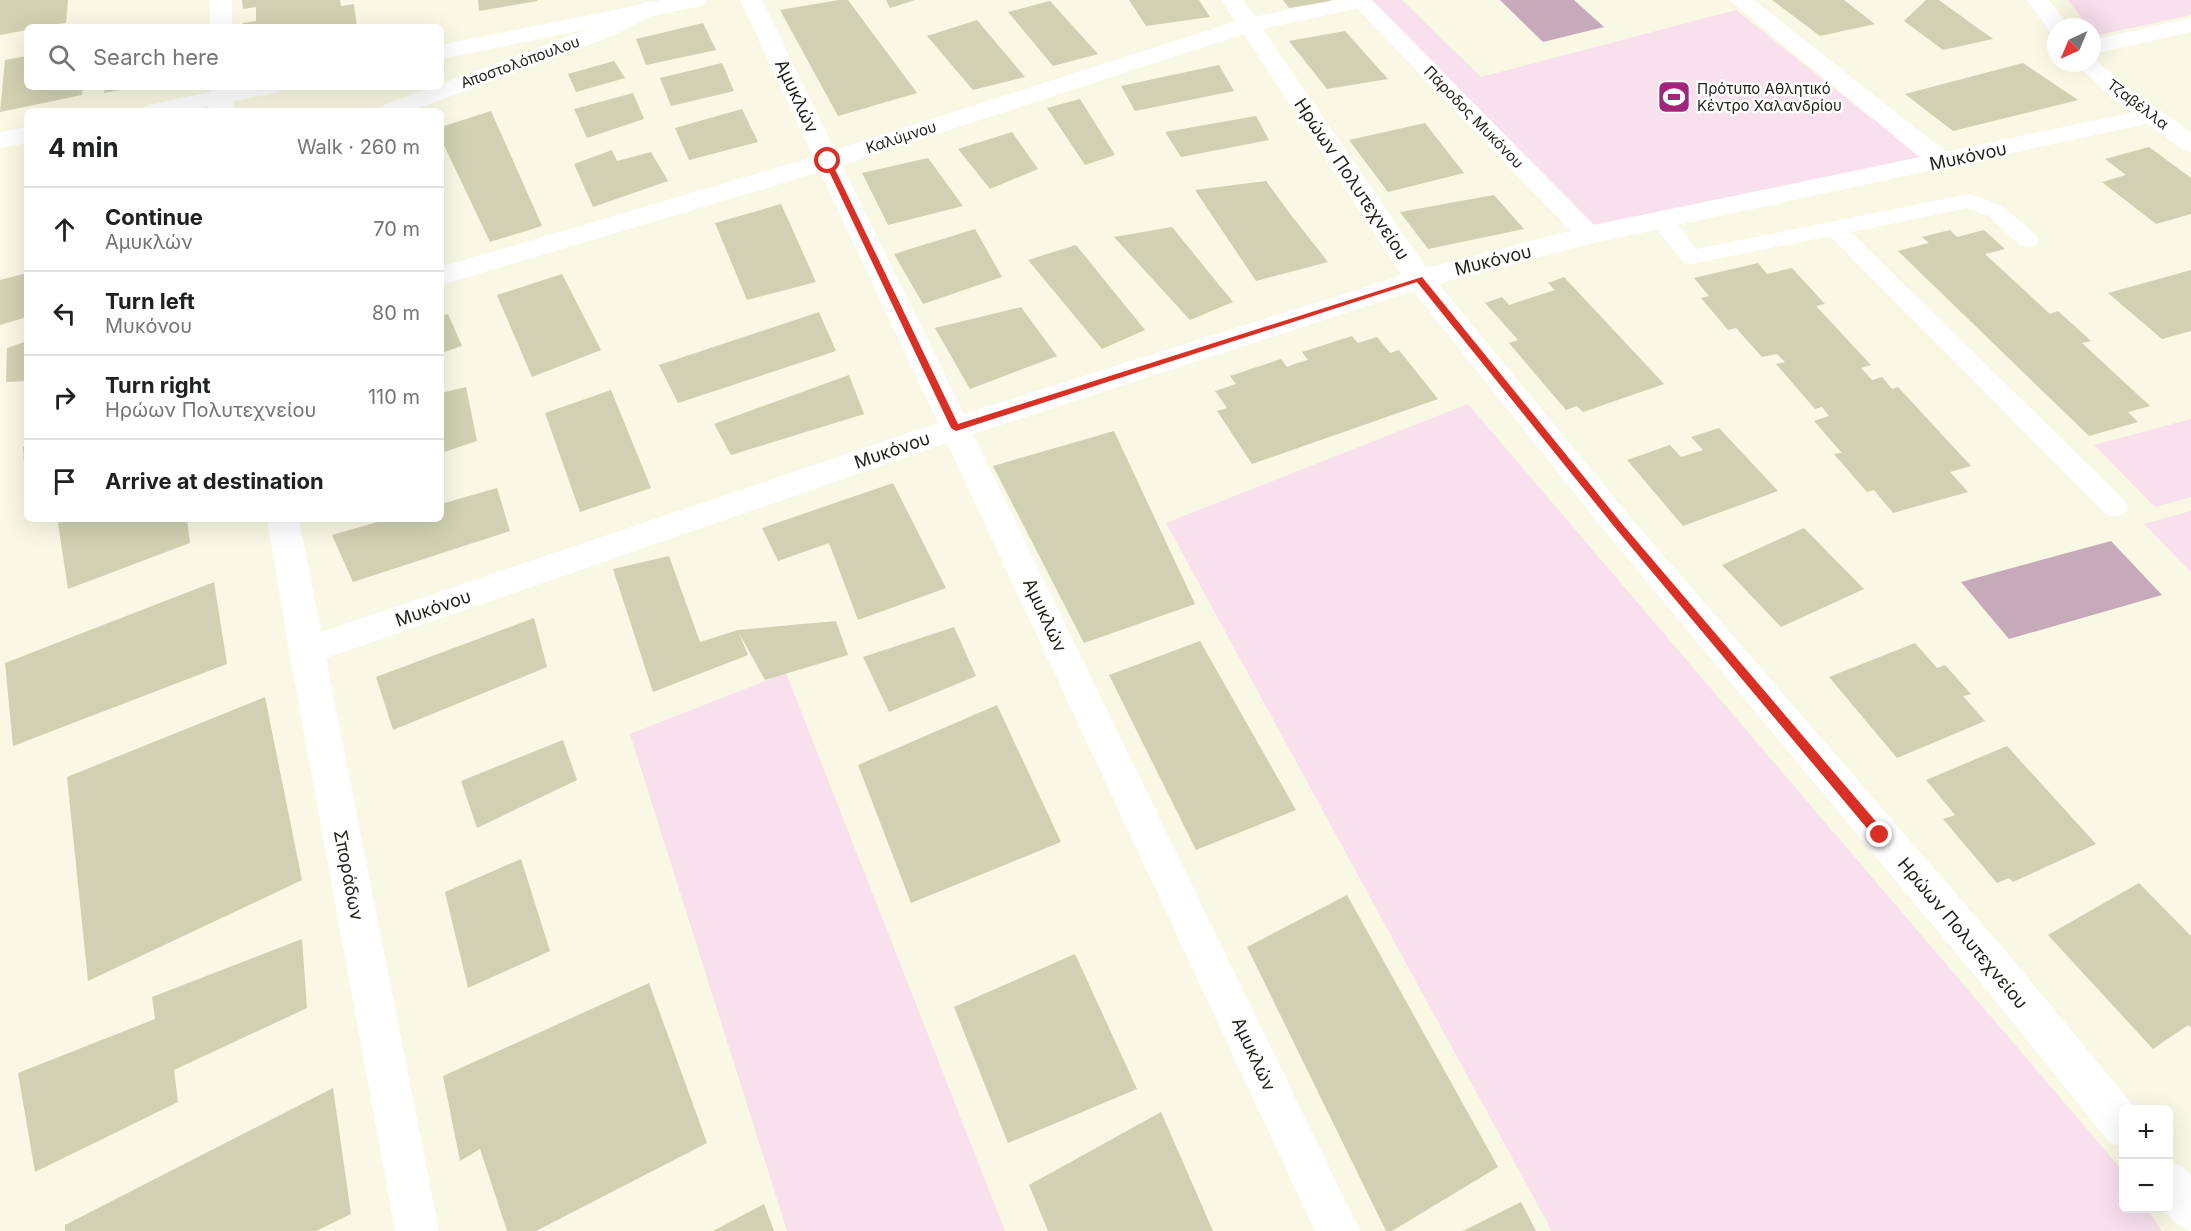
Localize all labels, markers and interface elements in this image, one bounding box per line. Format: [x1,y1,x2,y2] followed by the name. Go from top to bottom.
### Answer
[2047,18,2101,72] north arrow
[24,24,444,90] search box
[458,32,582,92] street label: Αποστολόπουλου
[45,41,78,74] icon: search
[93,44,219,70] text: Search here
[771,56,823,137] street label: Αμυκλών
[1420,62,1528,172] street label: Πάροδος Μυκόνου
[2103,75,2173,133] street label: Τζαβέλλα
[1656,79,1692,115] sports icon: Πρότυπο Αθλητικό Κέντρο Χαλανδρίου
[1697,79,1842,115] place label: Πρότυπο Αθλητικό Κέντρο Χαλανδρίου
[1290,94,1414,264] street label: Ηρώων Πολυτεχνείου
[863,117,939,157] street label: Καλύμνου
[48,132,119,163] text: 4 min
[297,135,420,159] text: Walk · 260 m
[1927,138,2009,174] street label: Μυκόνου
[814,147,840,173] route start
[105,204,203,230] text: Continue
[48,213,81,246] icon: ahead
[373,217,420,241] text: 70 m
[105,230,193,254] text: Αμυκλών
[1452,240,1534,280] street label: Μυκόνου
[105,288,195,314] text: Turn left
[48,297,81,330] icon: left
[372,301,420,325] text: 80 m
[105,314,192,338] text: Μυκόνου
[105,372,211,398] text: Turn right
[48,381,81,414] icon: right
[368,385,420,409] text: 110 m
[105,398,316,422] text: Ηρώων Πολυτεχνείου
[851,427,933,473] street label: Μυκόνου
[48,465,81,498] icon: arrive
[105,468,324,494] text: Arrive at destination
[1019,575,1071,656] street label: Αμυκλών
[392,585,474,631] street label: Μυκόνου
[1866,821,1892,847] route end
[330,828,368,923] street label: Σποράδων
[1894,853,2032,1013] street label: Ηρώων Πολυτεχνείου
[1228,1014,1280,1095] street label: Αμυκλών
[2119,1105,2173,1213] map controls
[2119,1105,2173,1159] button: +
[2119,1159,2173,1213] button: −

